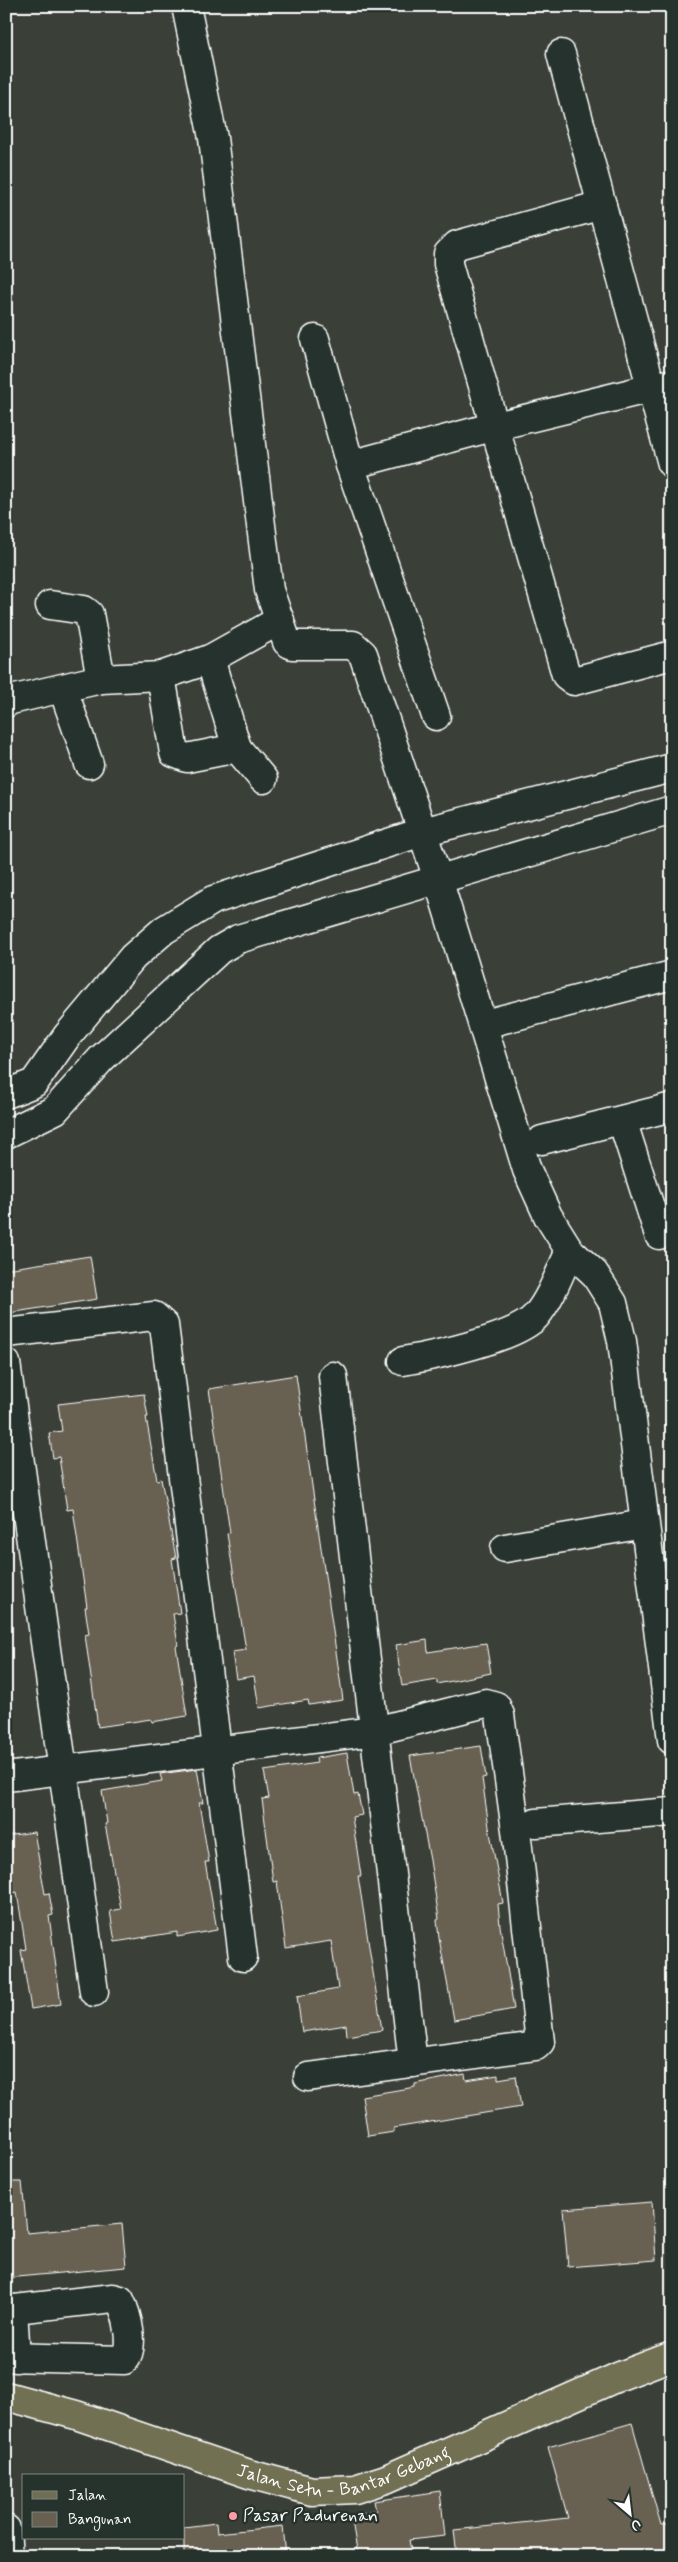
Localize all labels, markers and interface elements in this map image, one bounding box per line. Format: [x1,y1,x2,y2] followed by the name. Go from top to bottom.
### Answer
[234,2440,455,2503] street label: Jalan Setu - Bantar Gebang
[22,2474,185,2540] legend
[68,2486,107,2506] text: Jalan
[606,2490,656,2540] north arrow
[243,2504,378,2528] place label: Pasar Padurenan
[68,2510,131,2531] text: Bangunan
[227,2510,239,2522] marker: Pasar Padurenan
[627,2515,644,2535] text: U

